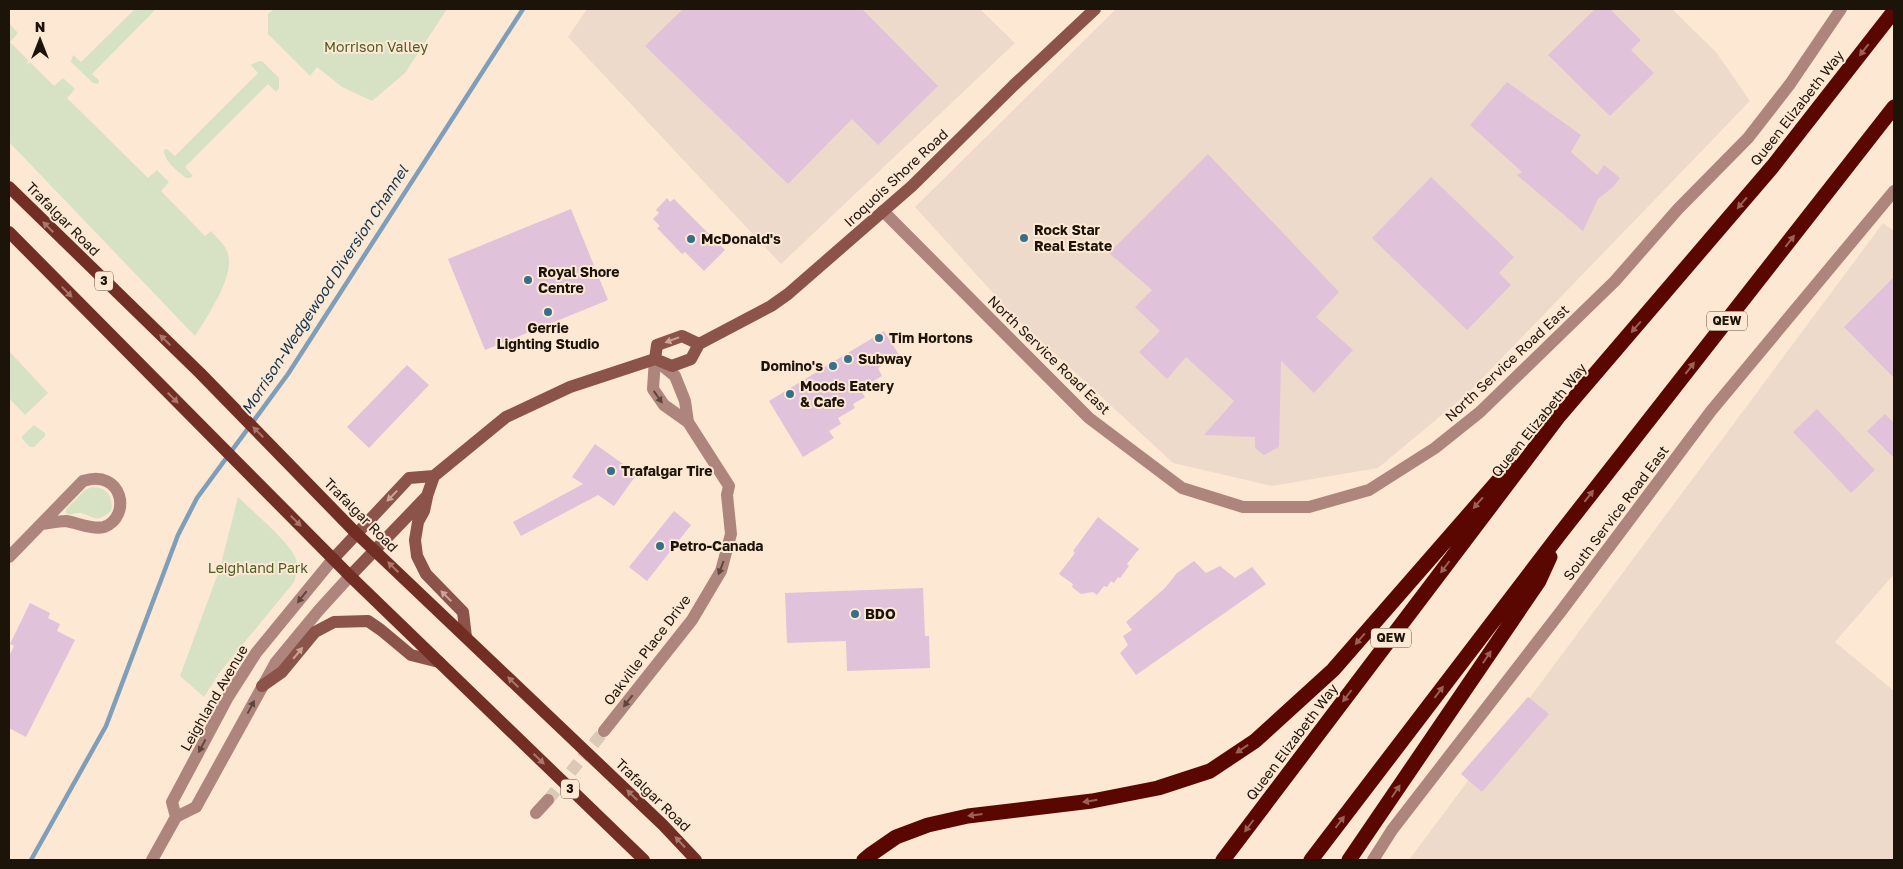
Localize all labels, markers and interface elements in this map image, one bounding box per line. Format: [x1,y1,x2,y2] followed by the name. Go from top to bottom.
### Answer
[15,15,65,65] north arrow
[35,18,45,35] text: N
[324,38,428,55] park label: Morrison Valley
[1859,43,1870,56] one-way arrow
[1746,46,1847,169] street label: Queen Elizabeth Way
[840,125,951,230] street label: Iroquois Shore Road
[237,161,413,418] water label: Morrison-Wedgewood Diversion Channel
[23,178,104,259] street label: Trafalgar Road
[1736,196,1747,209] one-way arrow
[42,221,54,233] one-way arrow
[1034,221,1112,254] place label: Rock Star Real Estate
[701,230,781,247] place label: McDonald's
[1018,232,1030,244] marker: Rock Star Real Estate
[685,233,697,245] marker: McDonald's
[1784,234,1795,247] one-way arrow
[538,263,620,296] place label: Royal Shore Centre
[95,272,113,290] road number: 3
[522,274,534,286] marker: Royal Shore Centre
[61,286,73,298] one-way arrow
[985,292,1114,418] street label: North Service Road East
[1441,301,1572,425] street label: North Service Road East
[542,306,554,318] marker: Gerrie Lighting Studio
[1707,312,1747,331] road number: QEW
[497,319,599,352] place label: Gerrie Lighting Studio
[1630,320,1642,332] one-way arrow
[889,329,973,346] place label: Tim Hortons
[873,332,885,344] marker: Tim Hortons
[160,334,172,346] one-way arrow
[664,337,679,344] one-way arrow
[858,350,912,367] place label: Subway
[842,353,854,365] marker: Subway
[761,357,823,374] place label: Domino's
[1487,359,1590,480] street label: Queen Elizabeth Way
[827,360,839,372] marker: Domino's
[1684,362,1695,375] one-way arrow
[800,377,895,410] place label: Moods Eatery & Cafe
[784,388,796,400] marker: Moods Eatery & Cafe
[653,390,663,404] one-way arrow
[166,392,178,404] one-way arrow
[253,427,265,439] one-way arrow
[1559,442,1672,583] street label: South Service Road East
[621,462,713,479] place label: Trafalgar Tire
[605,465,617,477] marker: Trafalgar Tire
[321,474,402,555] street label: Trafalgar Road
[386,490,398,502] one-way arrow
[1584,490,1595,503] one-way arrow
[1473,497,1484,509] one-way arrow
[289,515,301,527] one-way arrow
[670,537,763,554] place label: Petro-Canada
[654,540,666,552] marker: Petro-Canada
[208,559,308,576] park label: Leighland Park
[1440,560,1451,573] one-way arrow
[387,561,399,573] one-way arrow
[717,561,725,576] one-way arrow
[297,590,308,603] one-way arrow
[440,590,452,602] one-way arrow
[600,591,694,708] street label: Oakville Place Drive
[865,605,896,622] place label: BDO
[849,608,861,620] marker: BDO
[1371,628,1411,648] road number: QEW
[1354,632,1366,644] one-way arrow
[176,642,251,754] street label: Leighland Avenue
[292,647,303,660] one-way arrow
[1482,650,1492,664] one-way arrow
[508,676,520,688] one-way arrow
[1242,680,1341,803] street label: Queen Elizabeth Way
[1434,685,1444,699] one-way arrow
[1342,689,1352,703] one-way arrow
[623,694,633,708] one-way arrow
[247,699,255,714] one-way arrow
[198,738,206,753] one-way arrow
[1235,745,1248,754] one-way arrow
[533,753,545,765] one-way arrow
[612,755,694,835] street label: Trafalgar Road
[561,780,579,799] road number: 3
[1391,784,1401,798] one-way arrow
[626,789,638,801] one-way arrow
[1081,797,1097,805] one-way arrow
[967,812,983,820] one-way arrow
[1335,815,1345,828] one-way arrow
[1244,819,1254,833] one-way arrow
[674,837,686,849] one-way arrow

